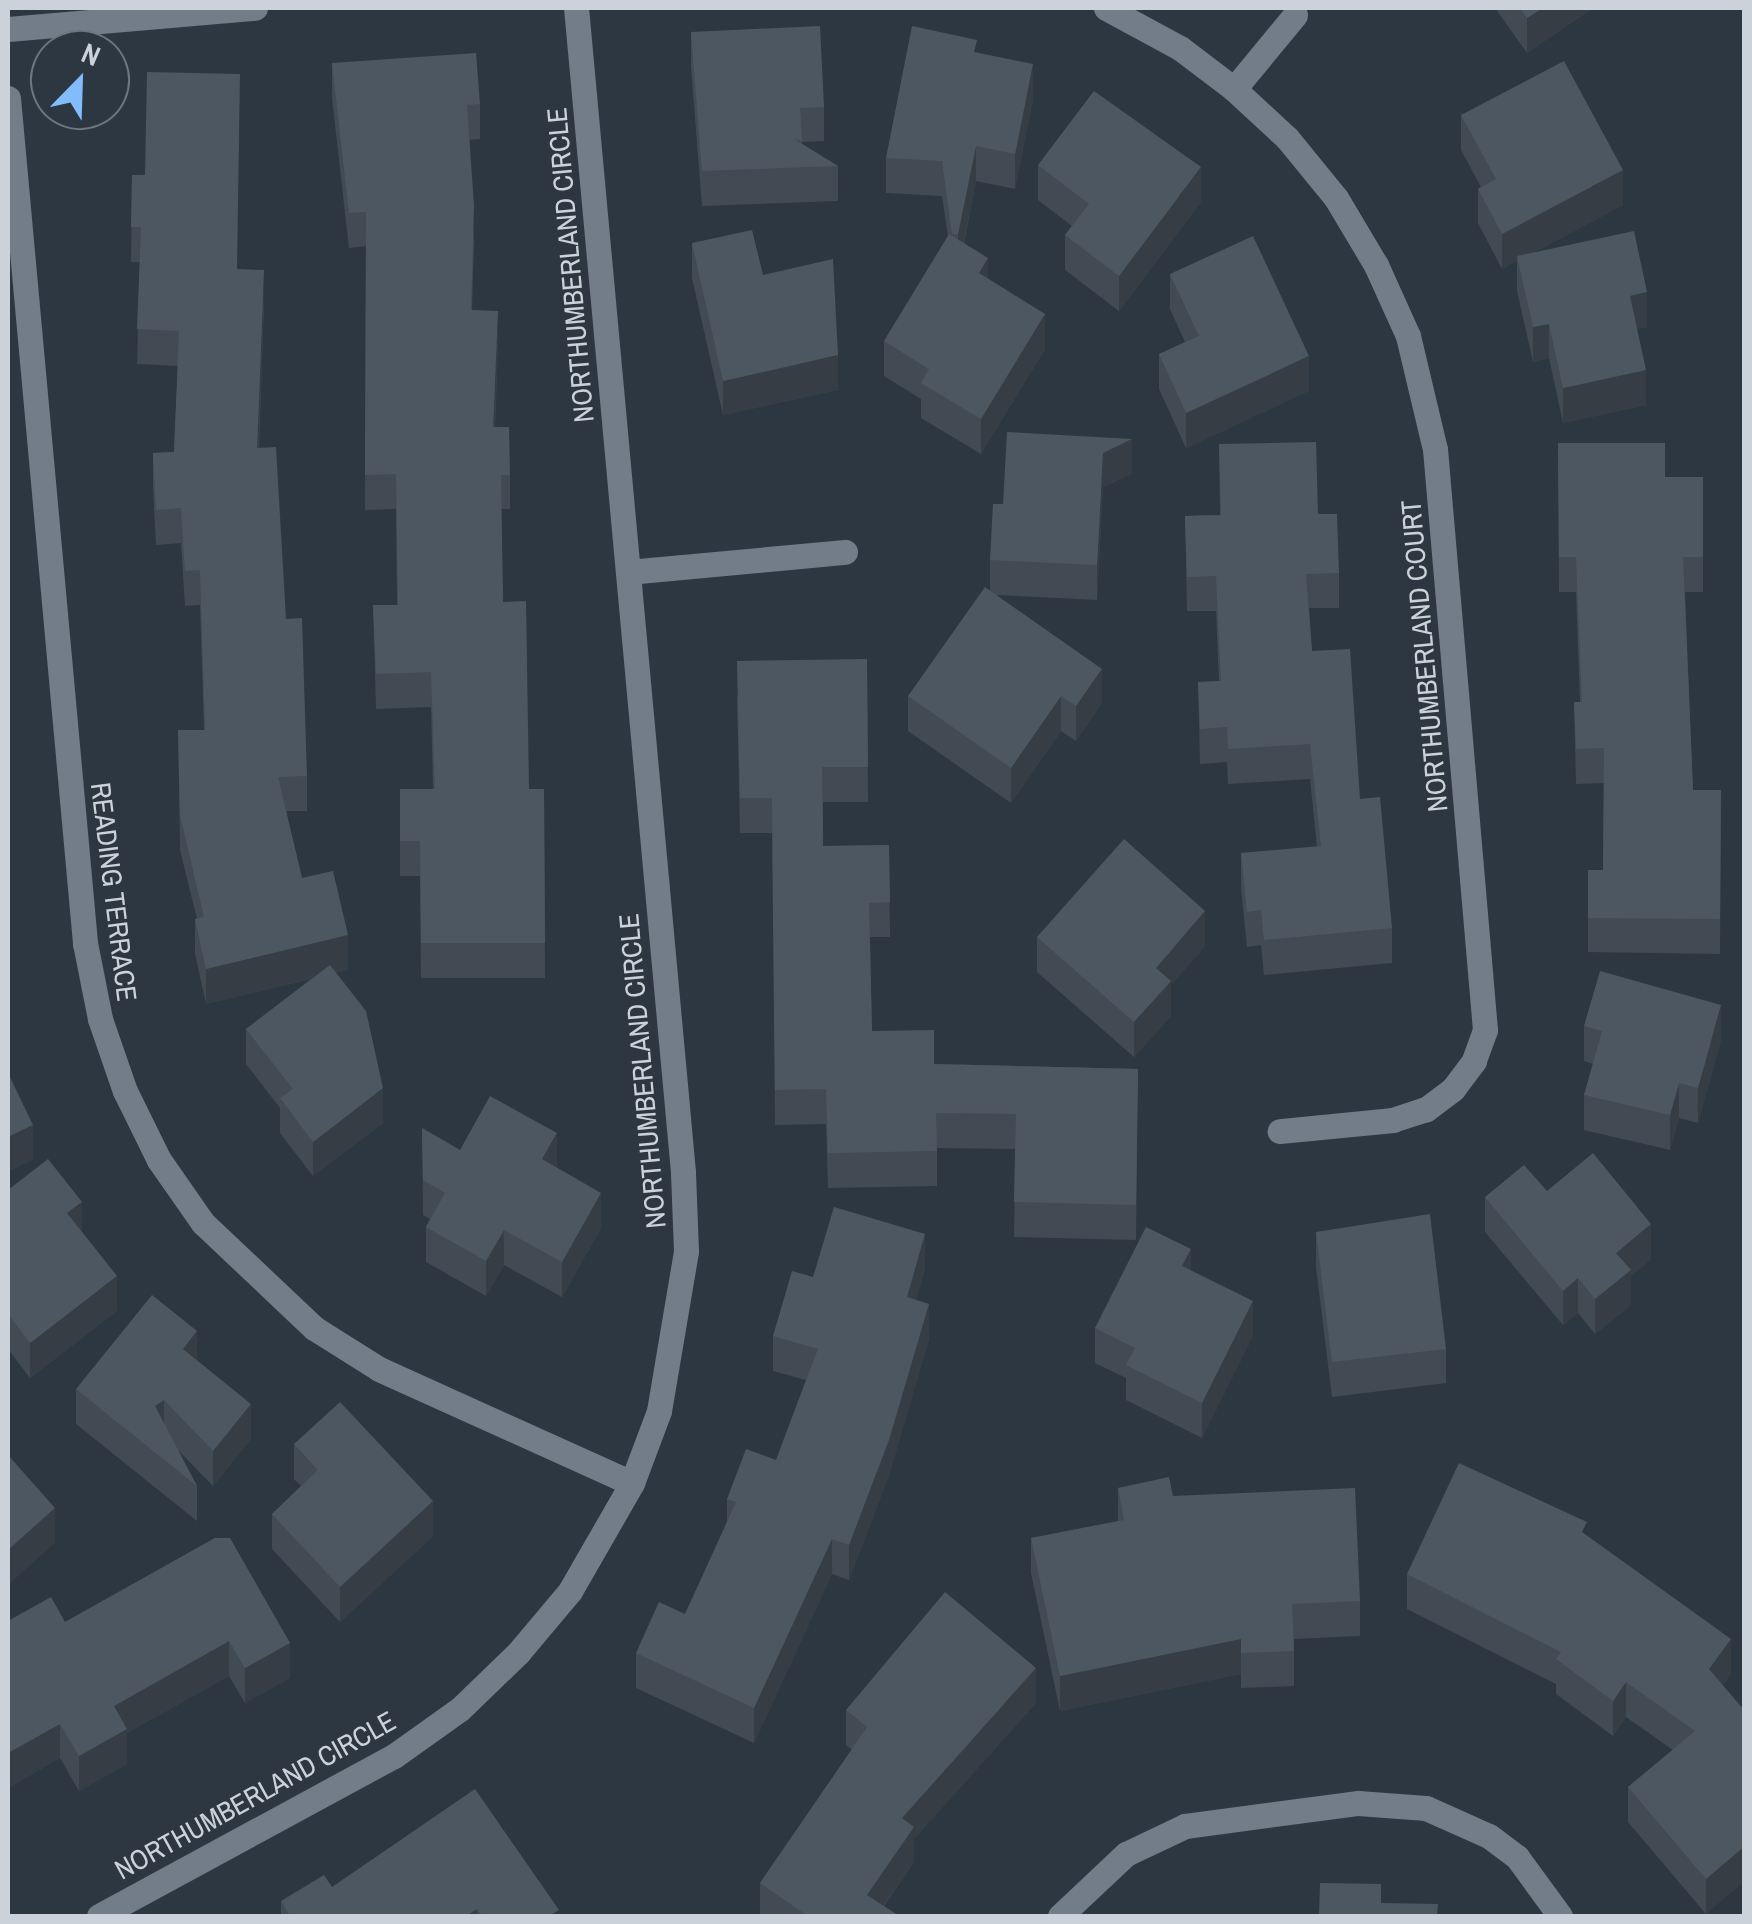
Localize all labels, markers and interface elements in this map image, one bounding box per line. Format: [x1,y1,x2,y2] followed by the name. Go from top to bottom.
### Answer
[30,30,130,130] north arrow
[76,33,106,75] text: N
[539,106,601,424] street label: NORTHUMBERLAND CIRCLE
[1394,499,1454,813] street label: NORTHUMBERLAND COURT
[84,780,144,1004] street label: READING TERRACE
[611,912,673,1230] street label: NORTHUMBERLAND CIRCLE
[109,1704,401,1886] street label: NORTHUMBERLAND CIRCLE

